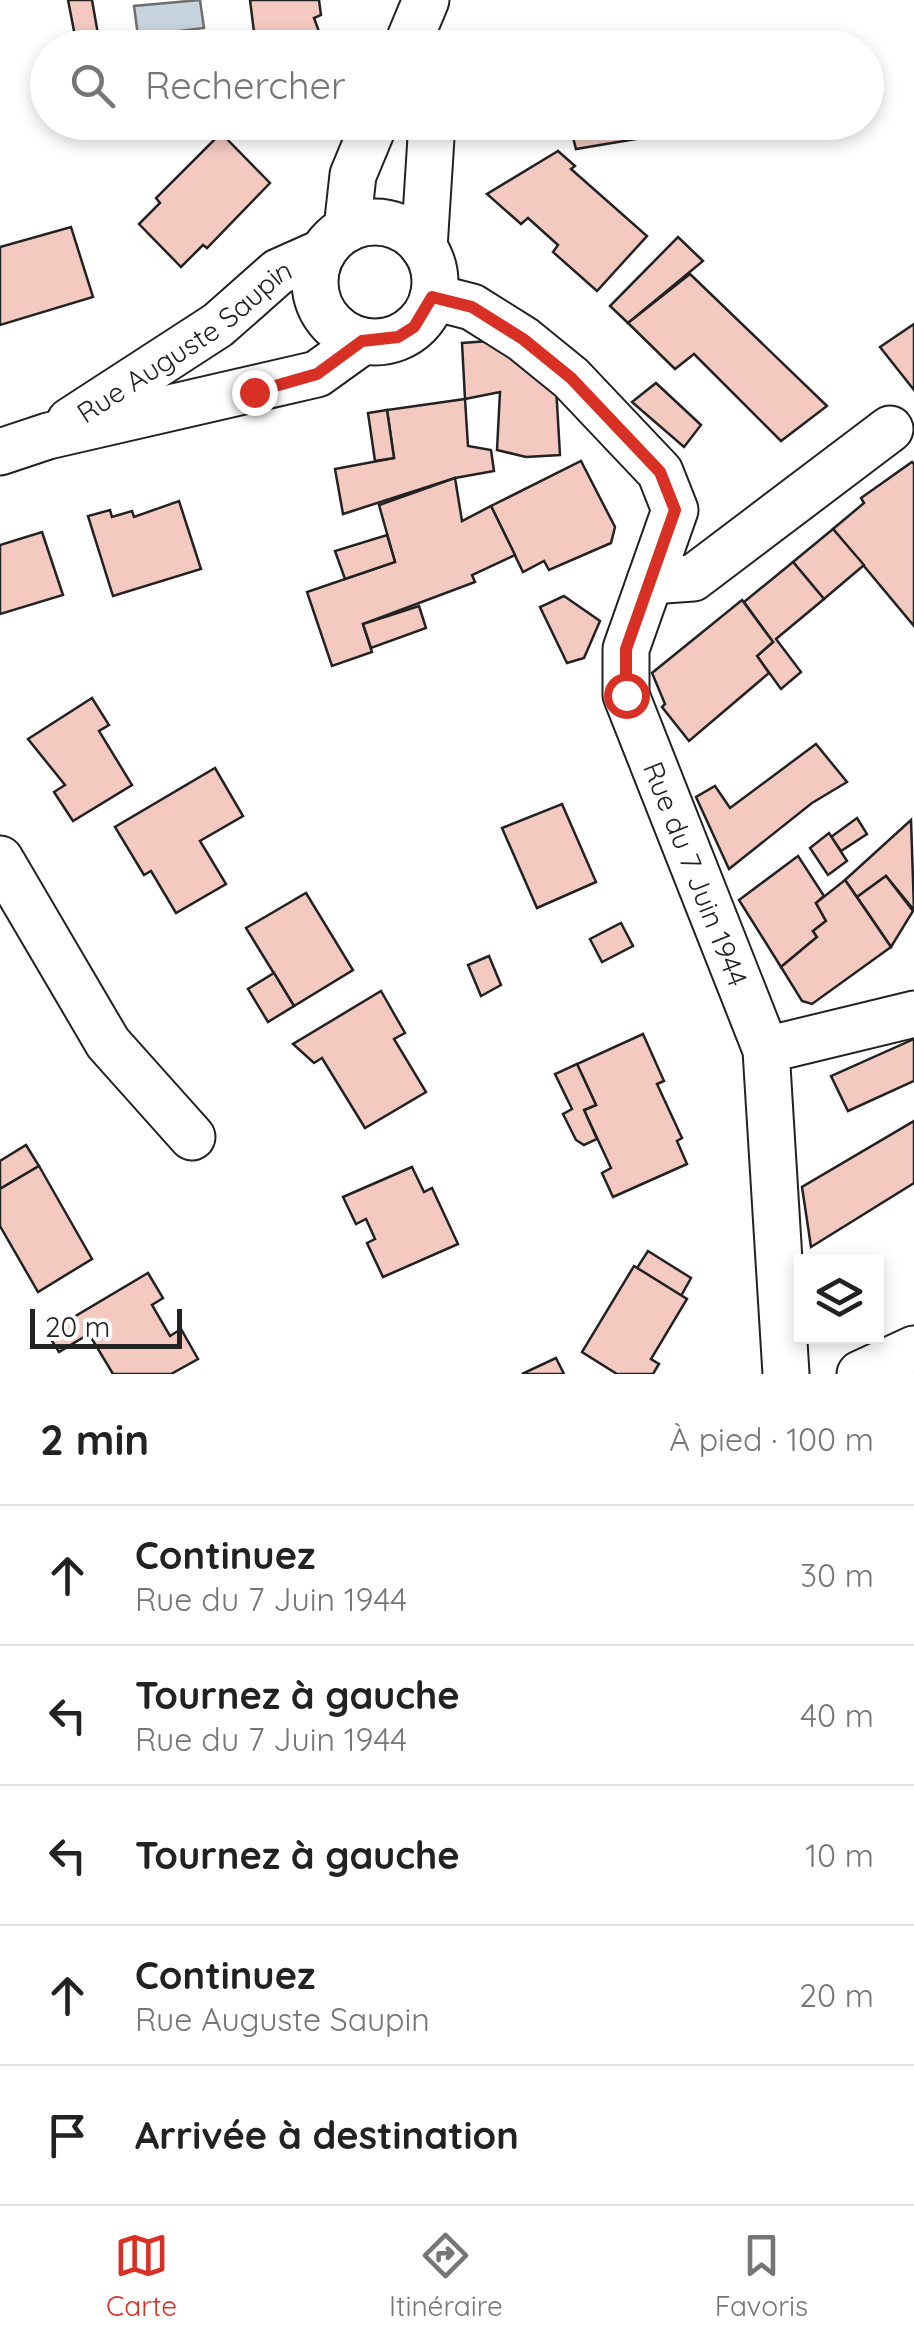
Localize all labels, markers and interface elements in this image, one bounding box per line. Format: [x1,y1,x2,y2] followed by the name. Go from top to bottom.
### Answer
[30,30,884,140] search box
[65,58,120,113] icon: search
[145,61,346,109] text: Rechercher
[70,251,297,430] street label: Rue Auguste Saupin
[232,370,278,416] route end
[604,673,650,719] route start
[636,756,756,991] street label: Rue du 7 Juin 1944
[794,1254,884,1344] map controls
[794,1254,884,1344] button: layers
[30,1304,182,1348] scale bar
[45,1309,110,1344] text: 20 m
[40,1413,149,1466] text: 2 min
[669,1419,874,1459] text: À pied · 100 m
[135,1531,315,1579] text: Continuez
[40,1548,95,1603] icon: ahead
[800,1555,874,1595] text: 30 m
[135,1579,407,1619] text: Rue du 7 Juin 1944
[135,1671,460,1719] text: Tournez à gauche
[40,1688,95,1743] icon: left
[800,1695,874,1735] text: 40 m
[135,1719,407,1759] text: Rue du 7 Juin 1944
[40,1828,95,1883] icon: left
[135,1831,460,1879] text: Tournez à gauche
[805,1835,874,1875] text: 10 m
[135,1951,315,1999] text: Continuez
[40,1968,95,2023] icon: ahead
[799,1975,874,2015] text: 20 m
[135,1999,430,2039] text: Rue Auguste Saupin
[40,2108,95,2163] icon: arrive
[135,2111,519,2159] text: Arrivée à destination
[106,2228,177,2323] tab: Carte
[389,2228,503,2323] tab: Itinéraire
[715,2228,808,2323] tab: Favoris

